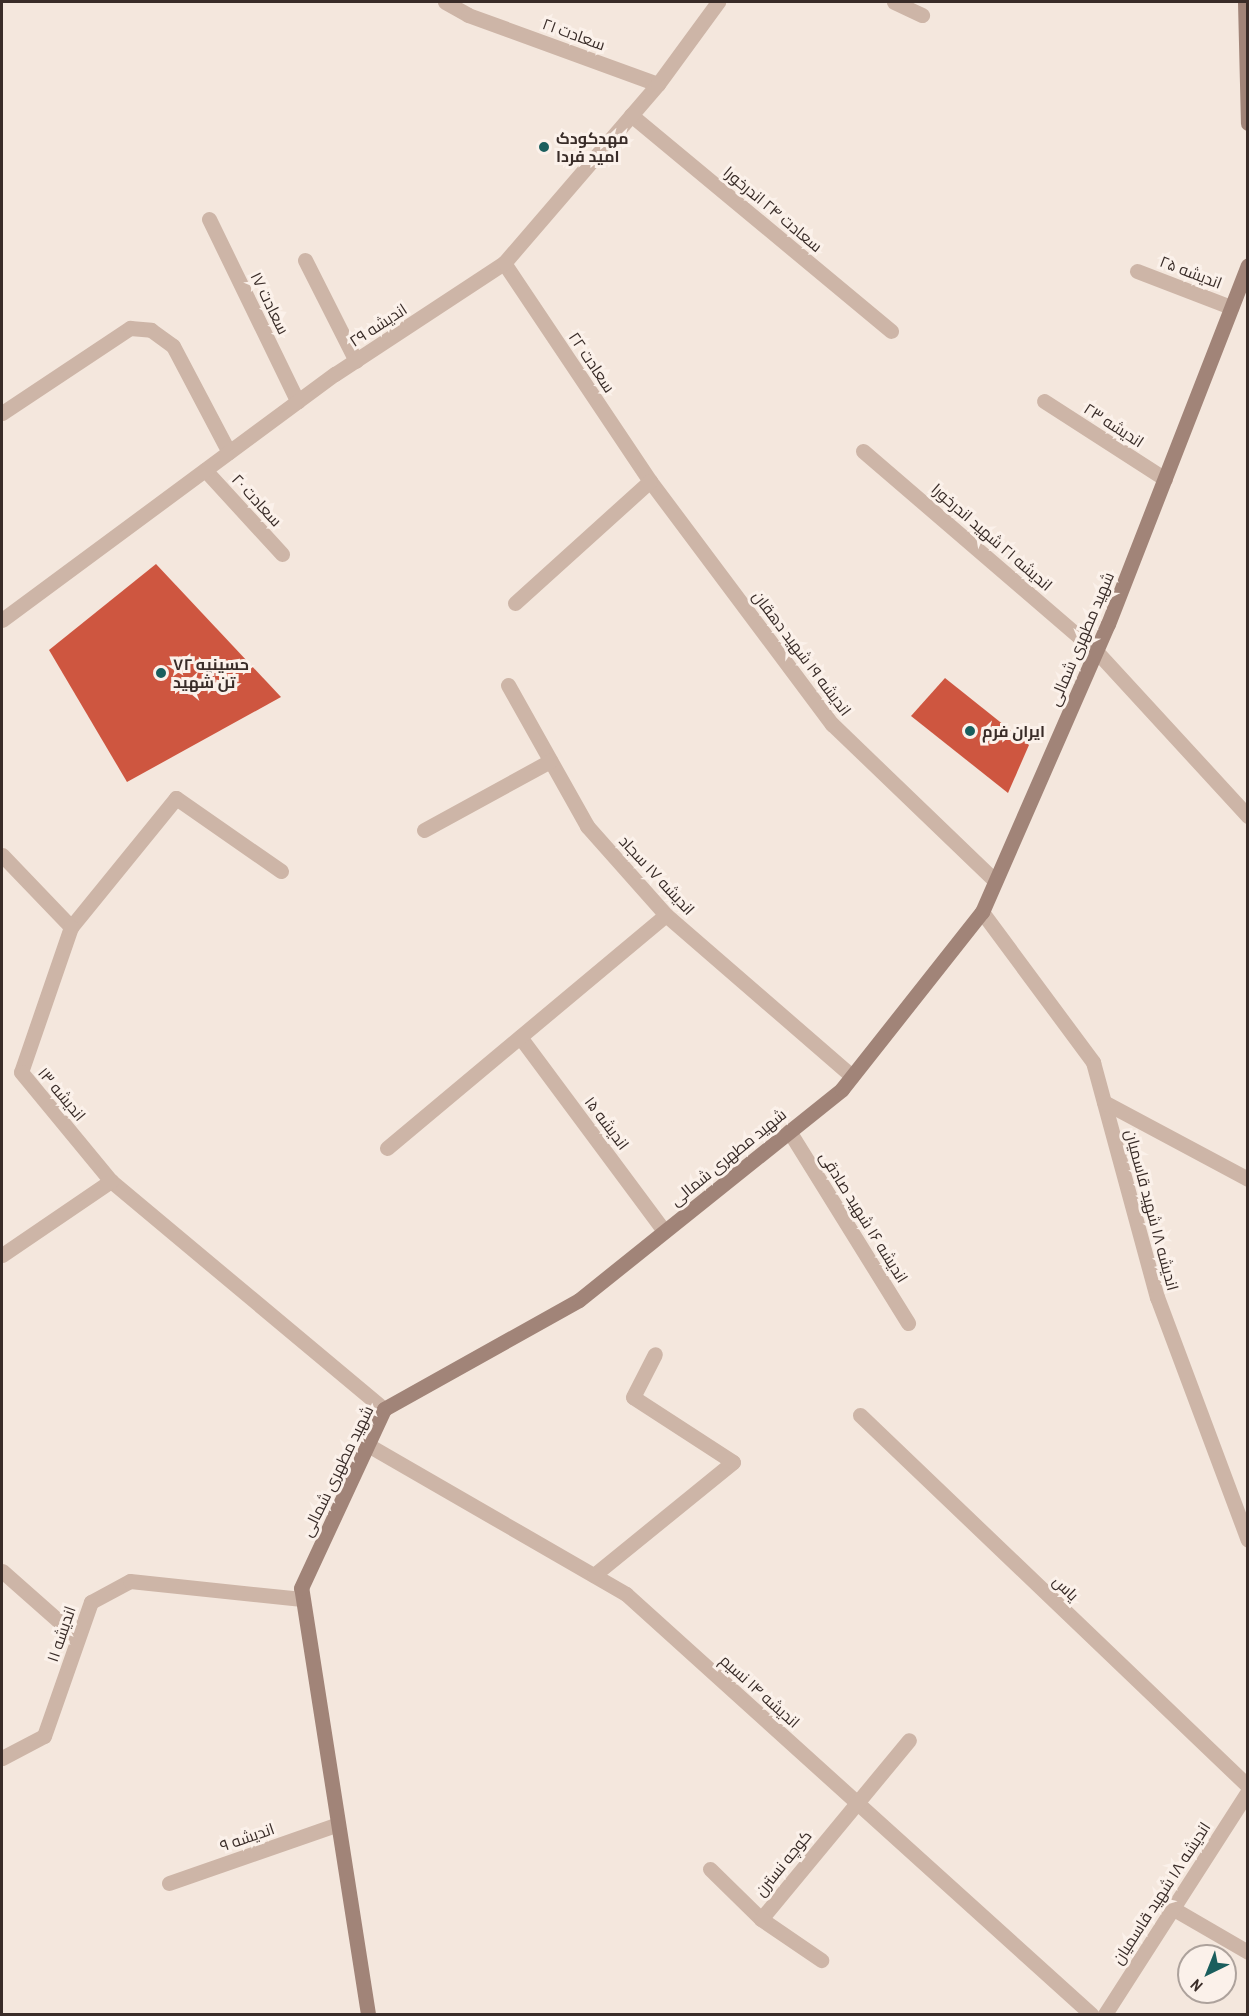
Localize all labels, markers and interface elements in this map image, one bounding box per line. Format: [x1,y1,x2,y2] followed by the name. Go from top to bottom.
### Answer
[540,14,608,54] street label: سعادت ۲۱
[556,128,629,166] place label: مهدکودک امید فردا
[537,140,551,154] marker: مهدکودک امید فردا
[720,162,826,256] street label: سعادت ۲۴ اندرخورا
[1157,251,1225,293] street label: اندیشه ۲۵
[247,269,293,337] street label: سعادت ۱۷
[346,299,410,351] street label: اندیشه ۲۹
[565,328,619,396] street label: سعادت ۲۲
[1081,399,1147,451] street label: اندیشه ۲۳
[228,470,286,530] street label: سعادت ۲۰
[928,479,1056,595] street label: اندیشه ۲۱ شهید اندرخورا
[1044,569,1118,709] street label: شهید مطهری شمالی
[749,587,855,719] street label: اندیشه ۱۹ شهید دهقان
[173,654,249,692] place label: حسینیه ۷۲ تن شهید
[154,666,168,680] marker: حسینیه ۷۲ تن شهید
[982,721,1045,741] place label: ایران فرم
[963,724,977,738] marker: ایران فرم
[615,831,699,919] street label: اندیشه ۱۷ سجاد
[34,1063,90,1125] street label: اندیشه ۱۳
[581,1093,633,1153] street label: اندیشه ۱۵
[666,1104,790,1210] street label: شهید مطهری شمالی
[1121,1127,1183,1293] street label: اندیشه ۱۸ شهید قاسمیان
[816,1148,912,1286] street label: اندیشه ۱۶ شهید صادقی
[297,1402,377,1540] street label: شهید مطهری شمالی
[1049,1571,1083,1605] street label: یاس
[42,1603,80,1665] street label: اندیشه ۱۱
[716,1650,804,1732] street label: اندیشه ۱۴ نسیم
[1108,1818,1214,1968] street label: اندیشه ۱۸ شهید قاسمیان
[217,1819,277,1855] street label: اندیشه ۹
[751,1826,815,1900] street label: کوچه نسترن
[1177,1944,1237,2004] north arrow
[1185,1974,1207,1997] text: N

